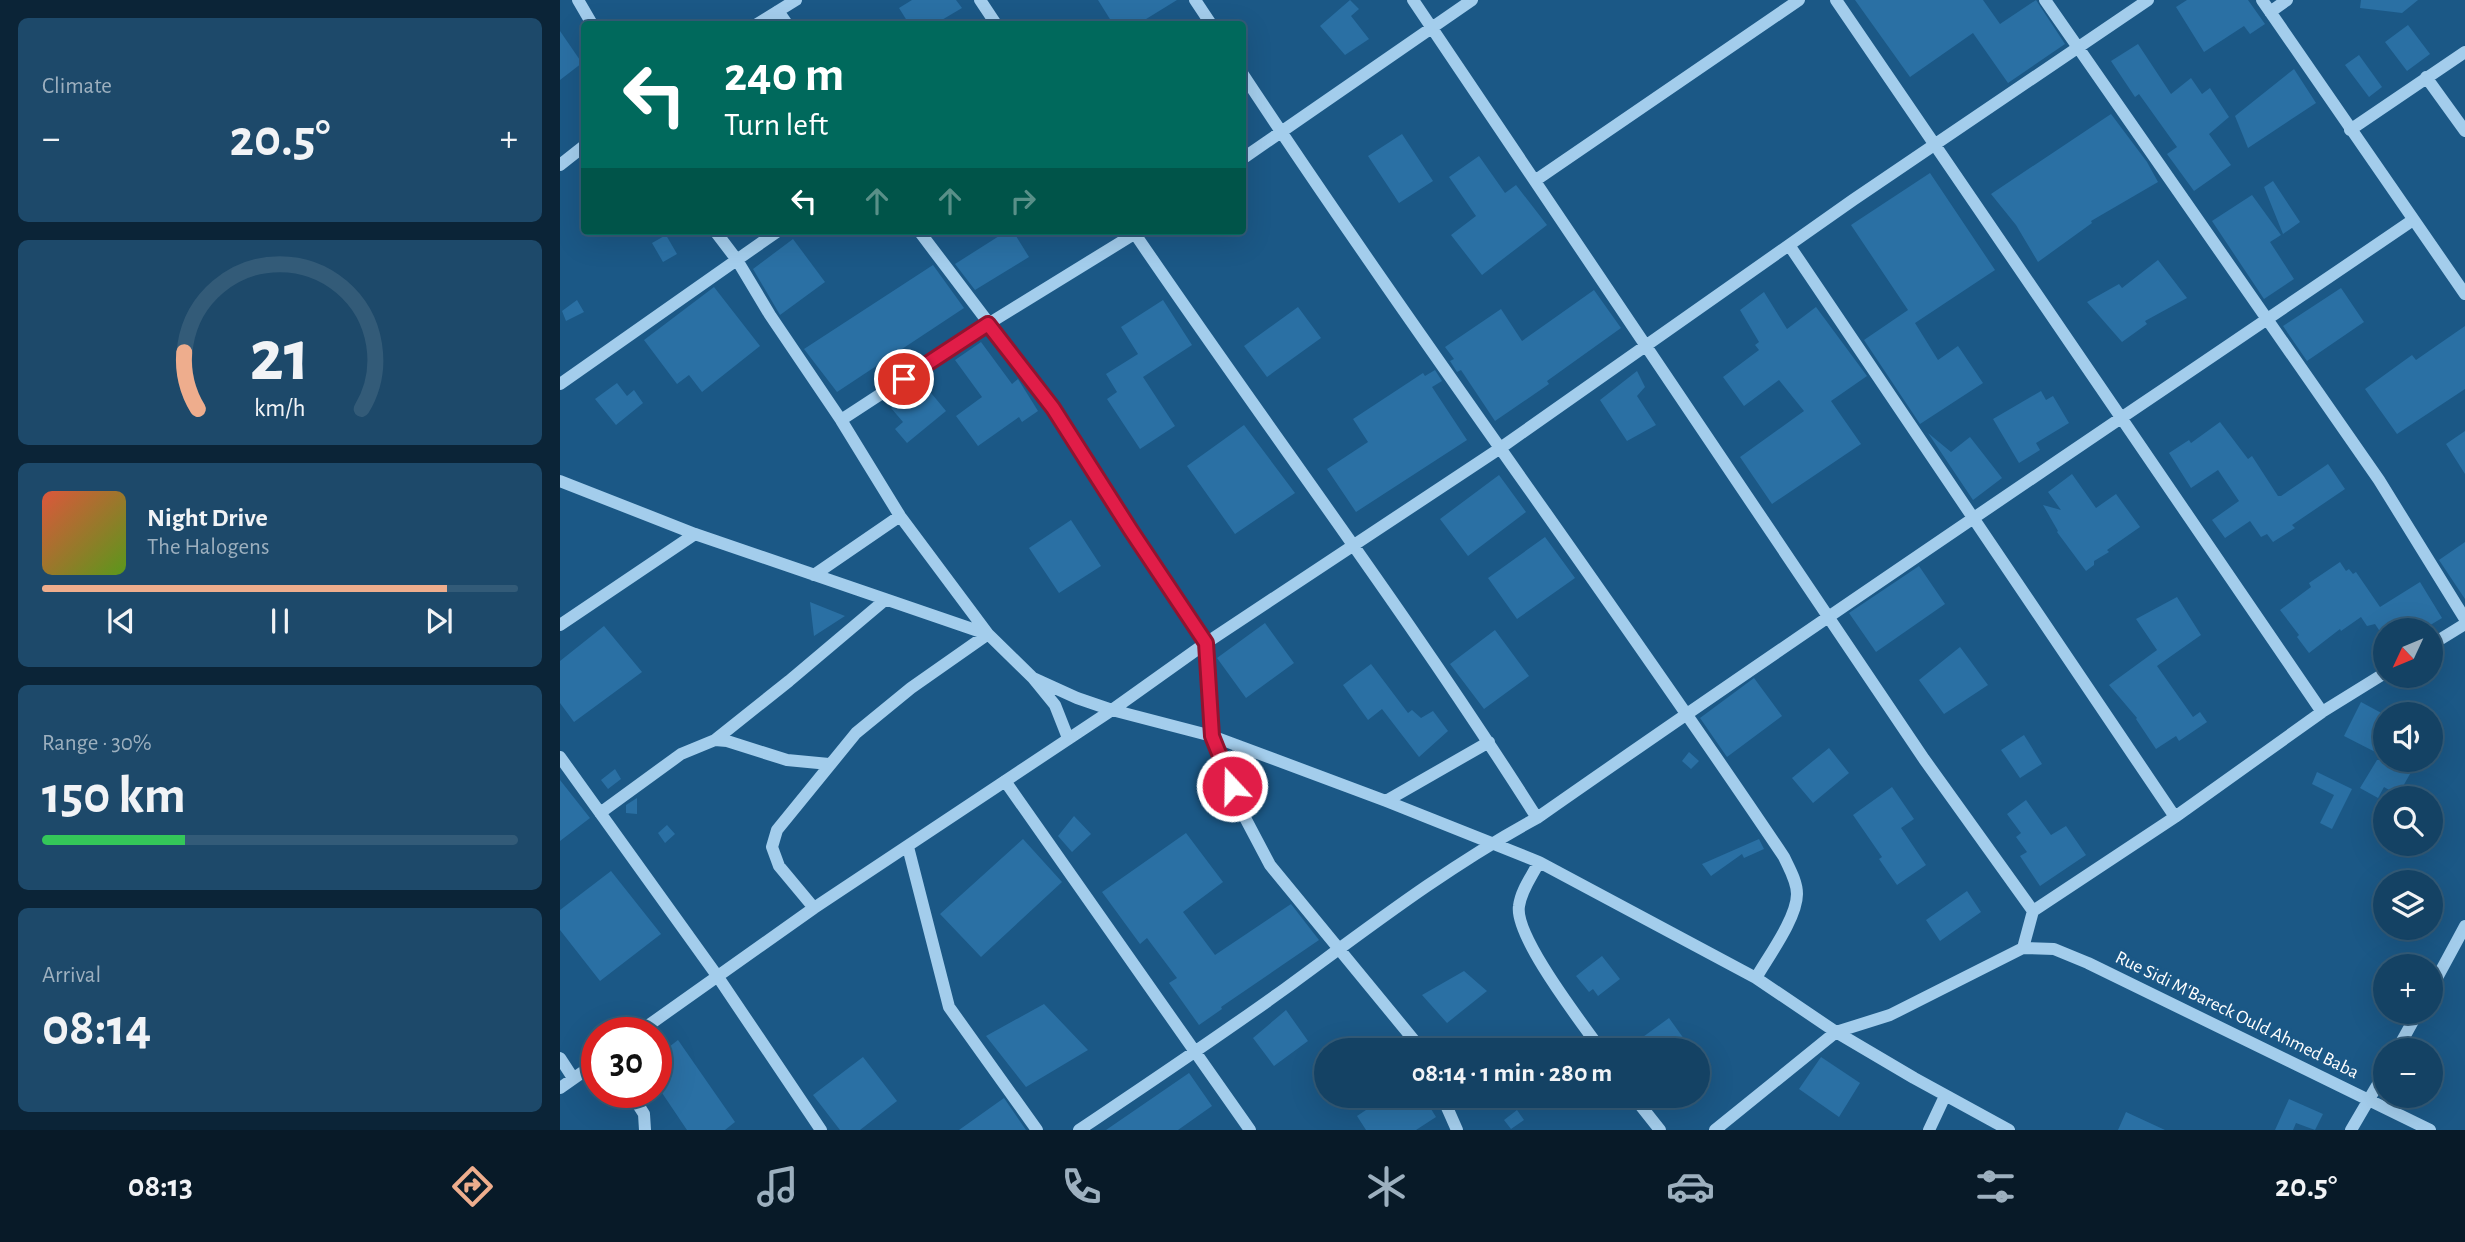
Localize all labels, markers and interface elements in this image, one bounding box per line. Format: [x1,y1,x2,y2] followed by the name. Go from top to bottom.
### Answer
[609,49,700,140] icon: left
[724,51,844,100] text: 240 m
[42,75,112,98] text: Climate
[724,109,828,141] text: Turn left
[229,113,331,165] text: 20.5°
[42,120,60,158] text: −
[500,120,518,158] text: +
[785,182,823,220] icon: left
[858,182,896,220] icon: ahead
[931,182,969,220] icon: ahead
[1004,182,1042,220] icon: right
[250,321,310,394] text: 21
[874,349,934,409] pin
[885,360,923,398] icon: arrive
[254,395,306,420] text: km/h
[147,505,268,531] text: Night Drive
[147,536,269,559] text: The Halogens
[102,602,140,640] icon: previous
[261,602,299,640] icon: pause
[420,602,458,640] icon: next
[2373,618,2443,688] north arrow
[2373,618,2443,1108] map controls
[2373,702,2443,772] button: sound
[42,732,152,755] text: Range · 30%
[1195,749,1269,823] position arrow
[42,770,186,822] text: 150 km
[2373,786,2443,856] button: search
[2373,870,2443,940] button: layers
[2112,948,2362,1082] street label: Rue Sidi M'Bareck Ould Ahmed Baba
[2373,954,2443,1024] button: +
[42,964,101,987] text: Arrival
[42,1002,152,1054] text: 08:14
[581,1017,672,1108] speed limit sign: 30
[2373,1038,2443,1108] button: −
[1412,1060,1612,1086] text: 08:14 · 1 min · 280 m
[448,1162,497,1211] icon: directions
[753,1162,802,1211] icon: music
[1057,1162,1106,1211] icon: phone
[1362,1162,1411,1211] icon: climate
[1666,1162,1715,1211] icon: car
[1971,1162,2020,1211] icon: filters
[128,1170,193,1202] text: 08:13
[2275,1170,2337,1202] text: 20.5°

